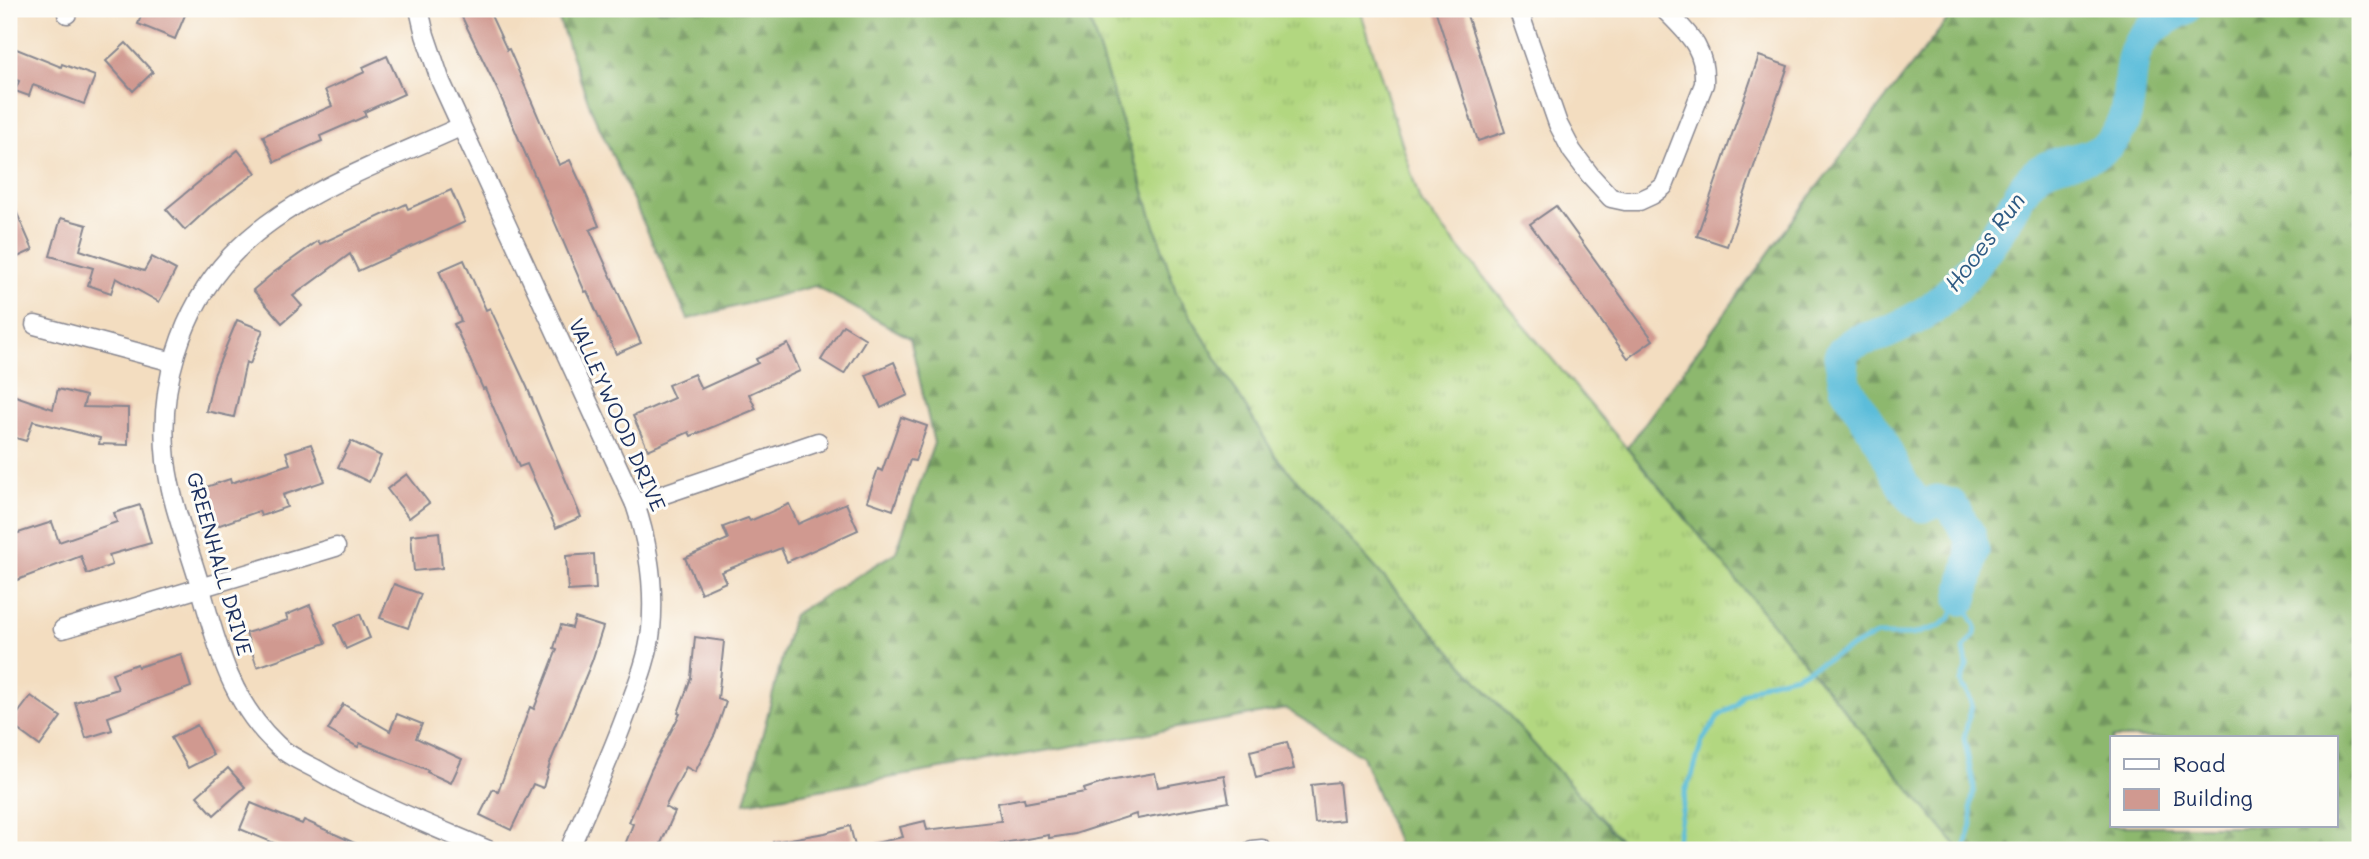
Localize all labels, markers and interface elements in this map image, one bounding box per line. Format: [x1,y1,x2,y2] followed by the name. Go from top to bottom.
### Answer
[1937,186,2031,297] water label: Hooes Run
[564,314,673,515] street label: VALLEYWOOD DRIVE
[181,469,260,658] street label: GREENHALL DRIVE
[2110,736,2338,828] legend
[2173,750,2225,777] text: Road
[2173,784,2253,811] text: Building

